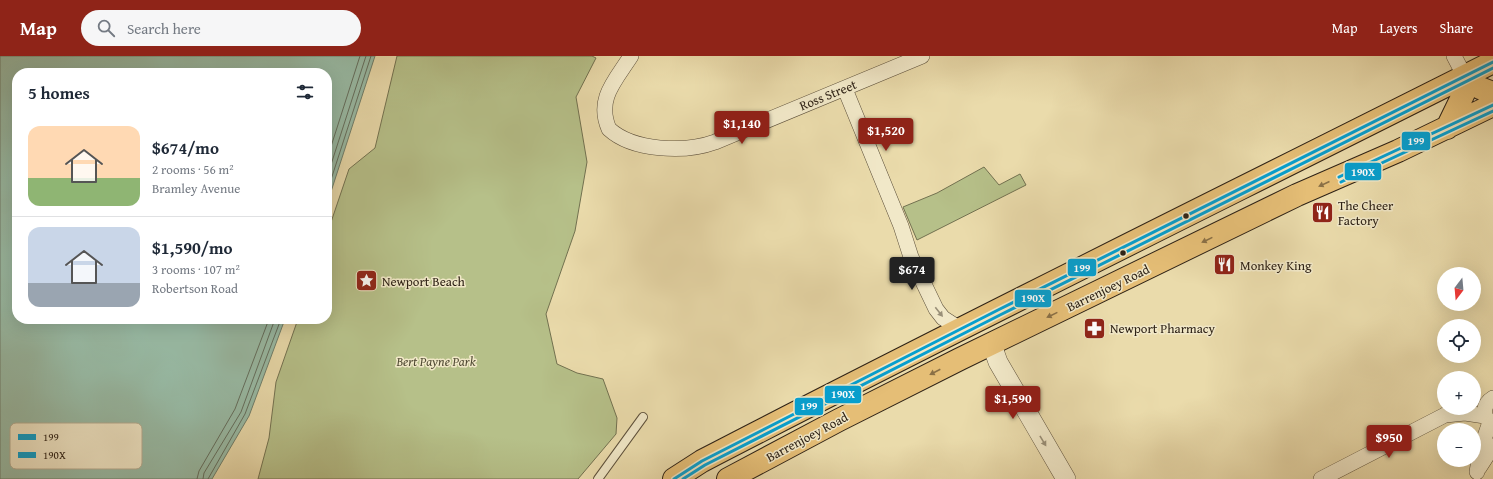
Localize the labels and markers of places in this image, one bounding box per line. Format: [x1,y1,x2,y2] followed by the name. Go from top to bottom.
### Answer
[709,111,775,145] pin: $1,140
[853,118,919,152] pin: $1,520
[1338,196,1394,230] place label: The Cheer Factory
[1309,199,1335,225] restaurant icon: The Cheer Factory
[1181,211,1191,221] unlabelled marker
[1118,248,1128,258] unlabelled marker
[1212,252,1238,278] restaurant icon: Monkey King
[1240,256,1312,275] place label: Monkey King
[888,257,936,291] pin: $674
[353,268,379,294] place icon: Newport Beach
[382,272,465,291] place label: Newport Beach
[1081,315,1107,341] pharmacy icon: Newport Pharmacy
[1110,319,1216,338] place label: Newport Pharmacy
[980,386,1046,420] pin: $1,590
[1365,425,1413,459] pin: $950

